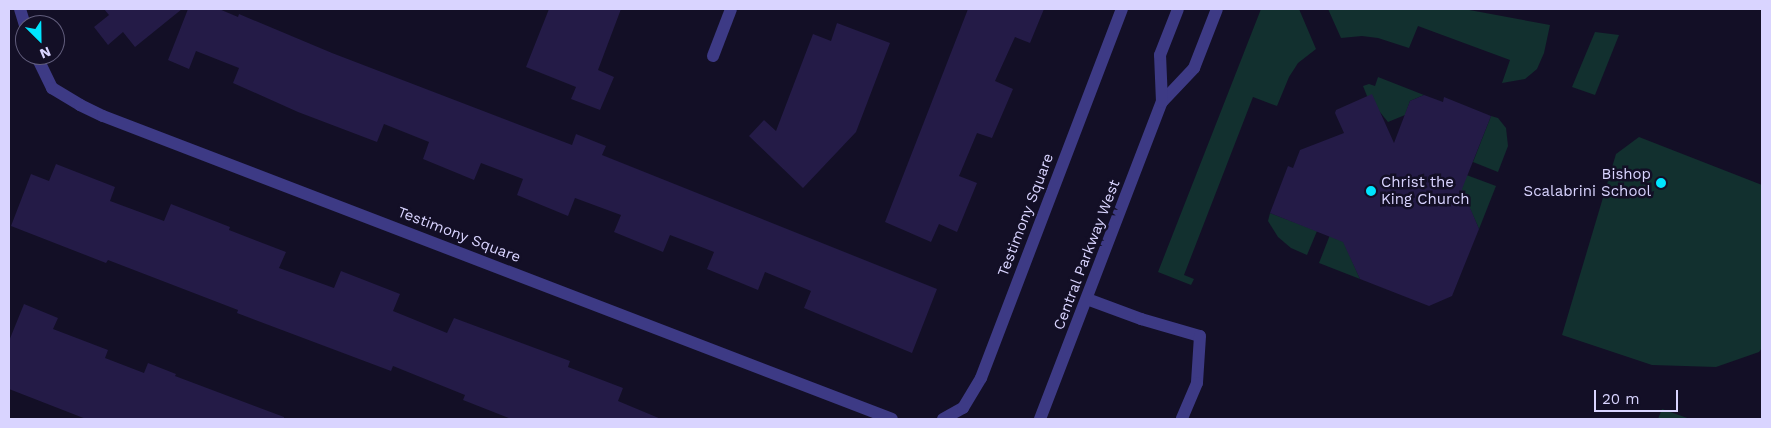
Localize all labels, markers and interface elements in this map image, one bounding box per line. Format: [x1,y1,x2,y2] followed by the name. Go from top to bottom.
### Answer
[15,15,65,65] north arrow
[38,43,53,62] text: N
[994,151,1058,279] street label: Testimony Square
[1524,165,1651,200] place label: Bishop Scalabrini School
[1381,173,1470,208] place label: Christ the King Church
[1050,177,1124,333] street label: Central Parkway West
[1655,177,1667,189] marker: Bishop Scalabrini School
[1365,185,1377,197] marker: Christ the King Church
[395,203,523,267] street label: Testimony Square
[1596,380,1680,412] scale bar
[1602,390,1640,408] text: 20 m

